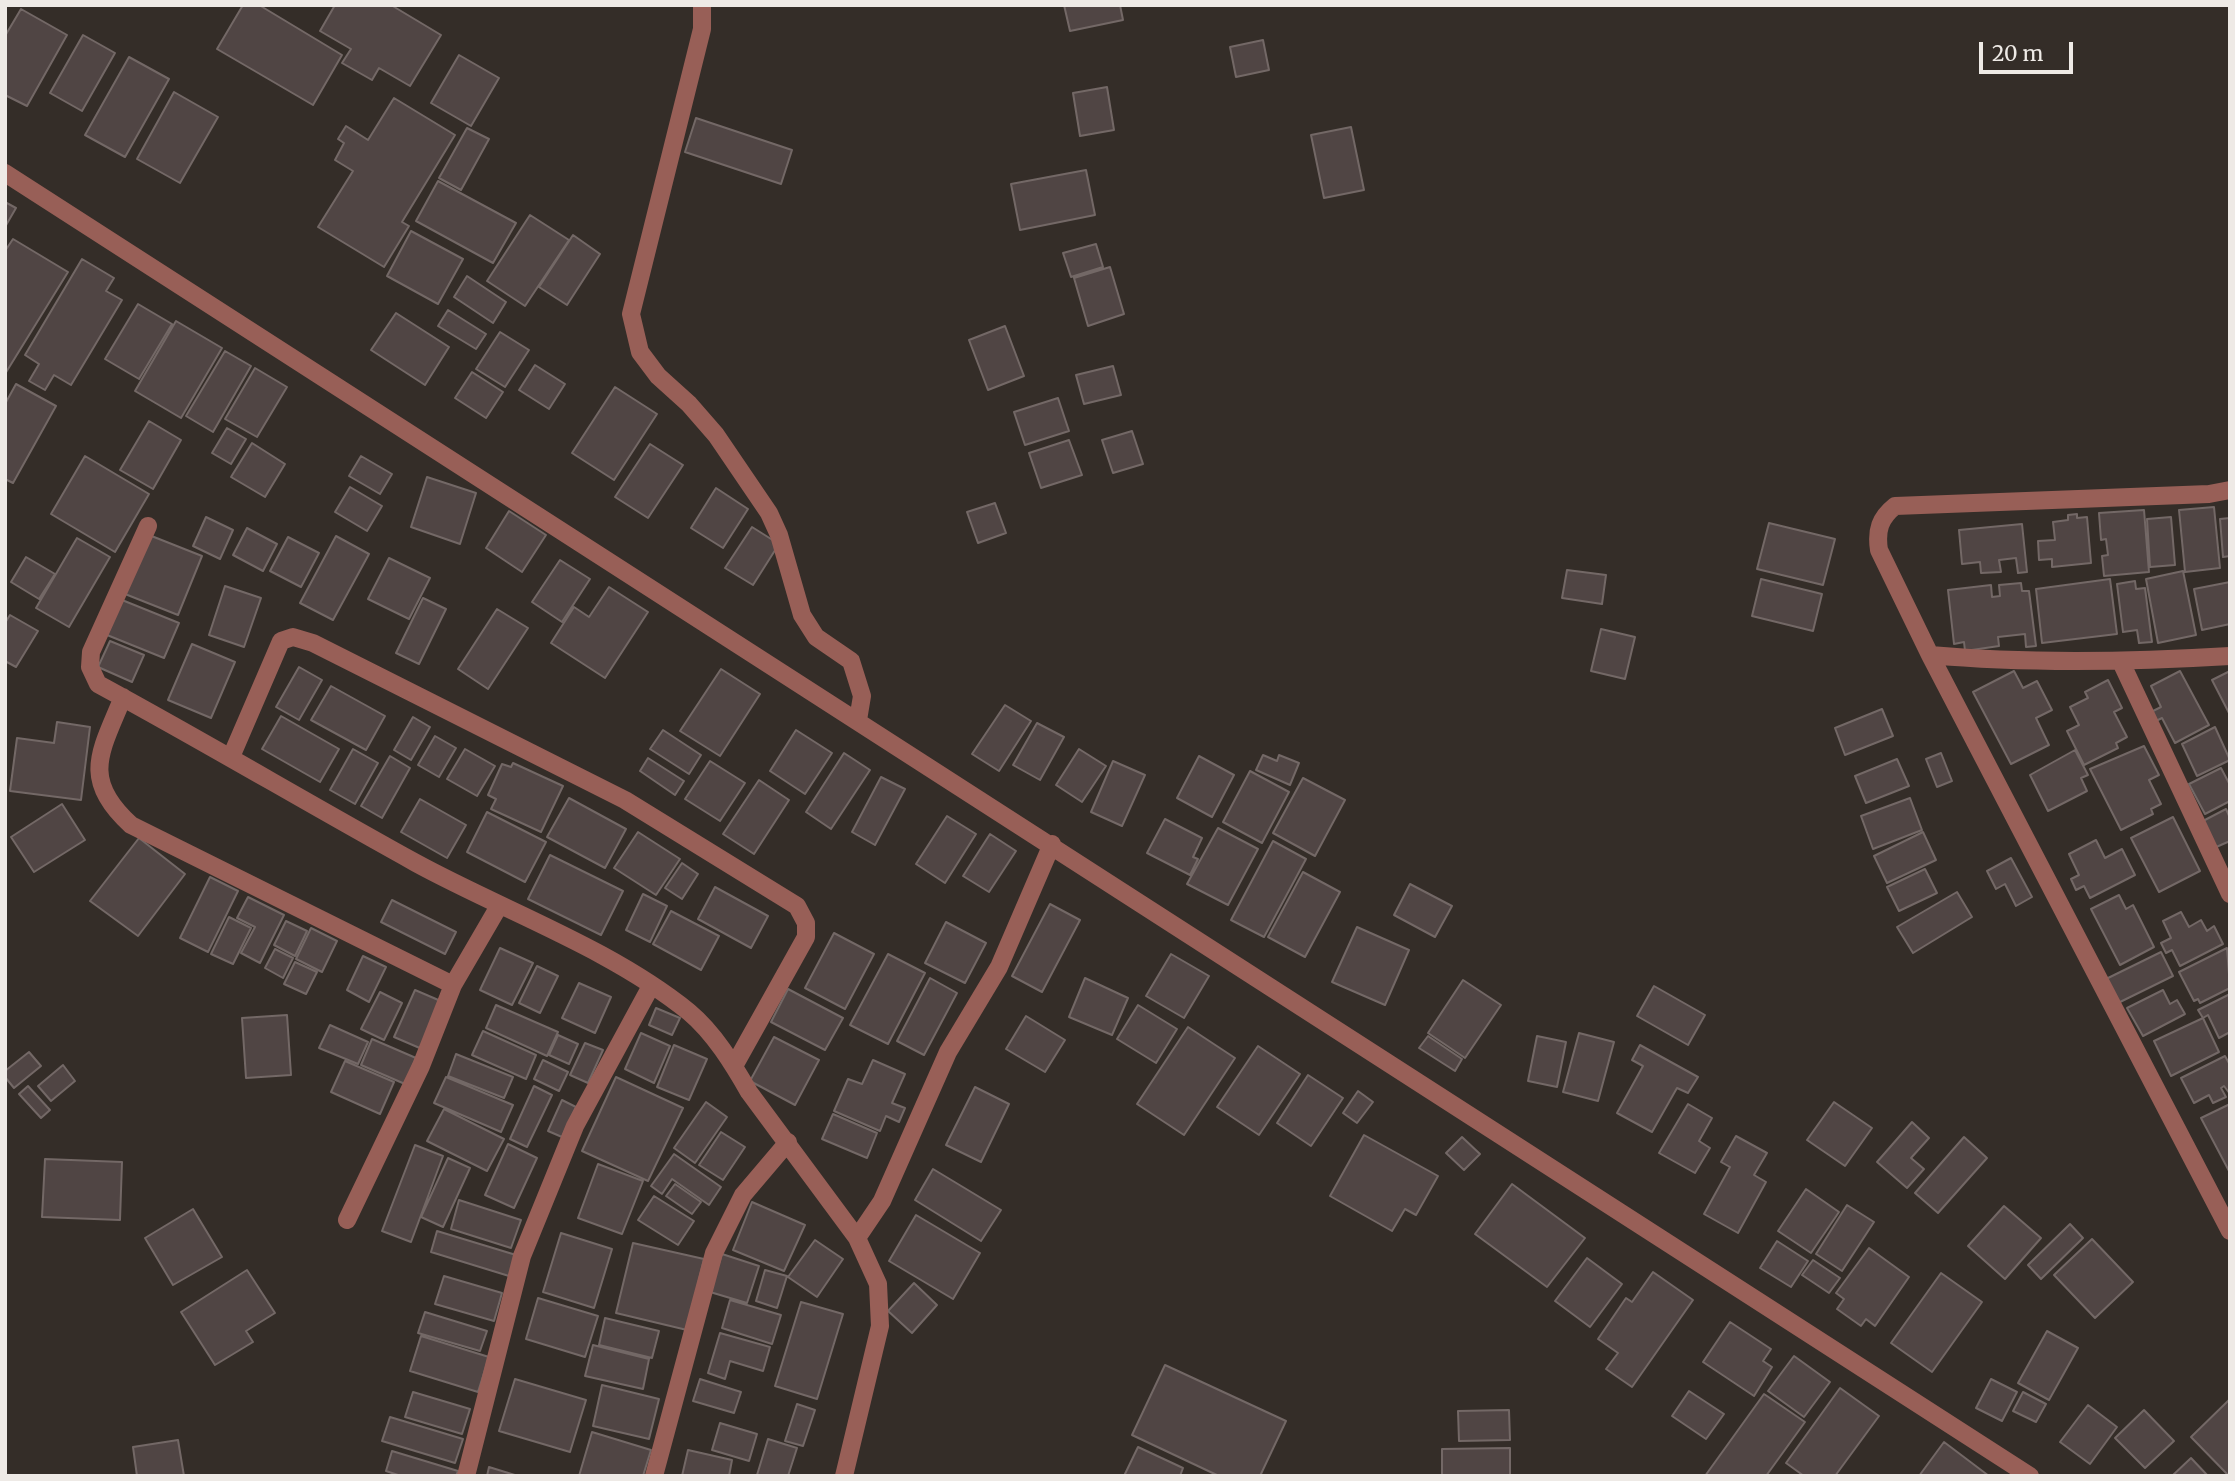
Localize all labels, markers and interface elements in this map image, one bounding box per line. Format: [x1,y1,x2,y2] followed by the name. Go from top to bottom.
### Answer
[1983,28,2078,72] scale bar
[1992,40,2043,67] text: 20 m

